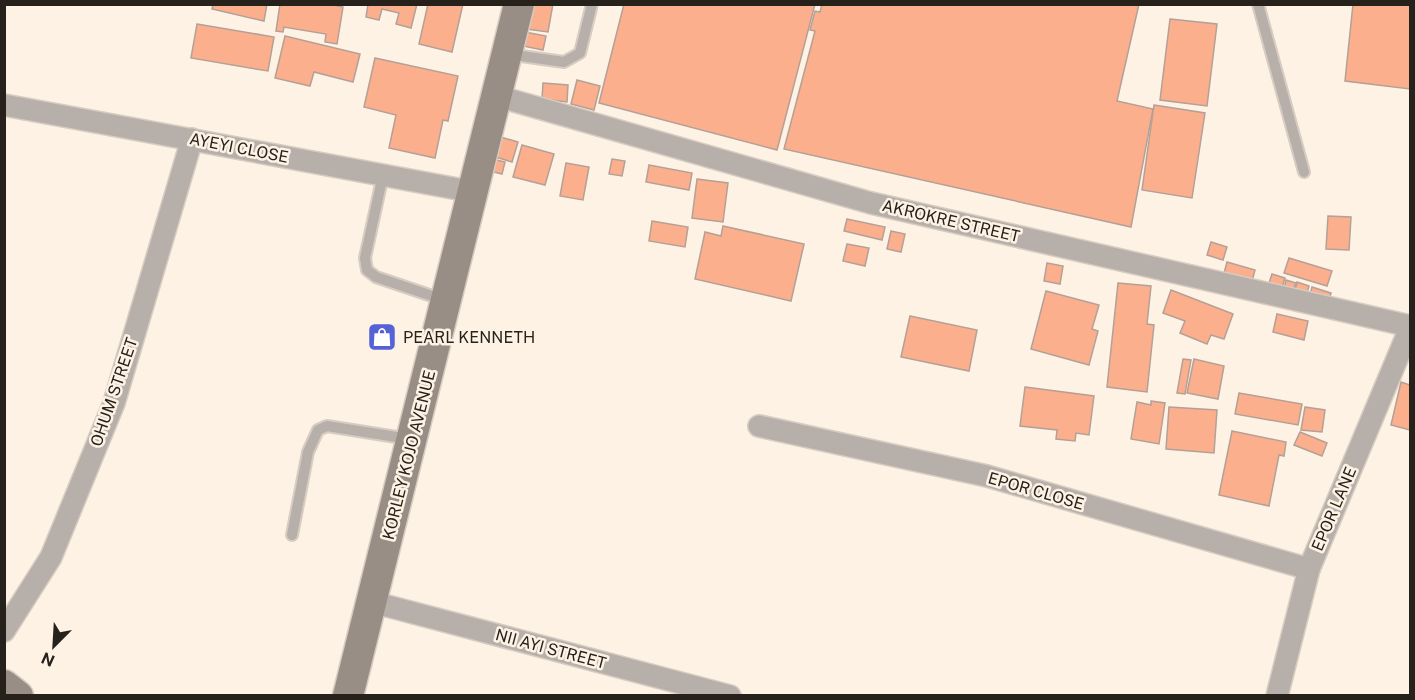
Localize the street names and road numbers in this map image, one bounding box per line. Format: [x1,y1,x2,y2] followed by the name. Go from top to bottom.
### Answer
[188,129,290,167] street label: AYEYI CLOSE
[880,196,1022,246] street label: AKROKRE STREET
[87,335,142,449] street label: OHUM STREET
[379,368,439,542] street label: KORLEY KOJO AVENUE
[1308,464,1360,554] street label: EPOR LANE
[986,468,1086,514] street label: EPOR CLOSE
[494,625,609,673] street label: NII AYI STREET

